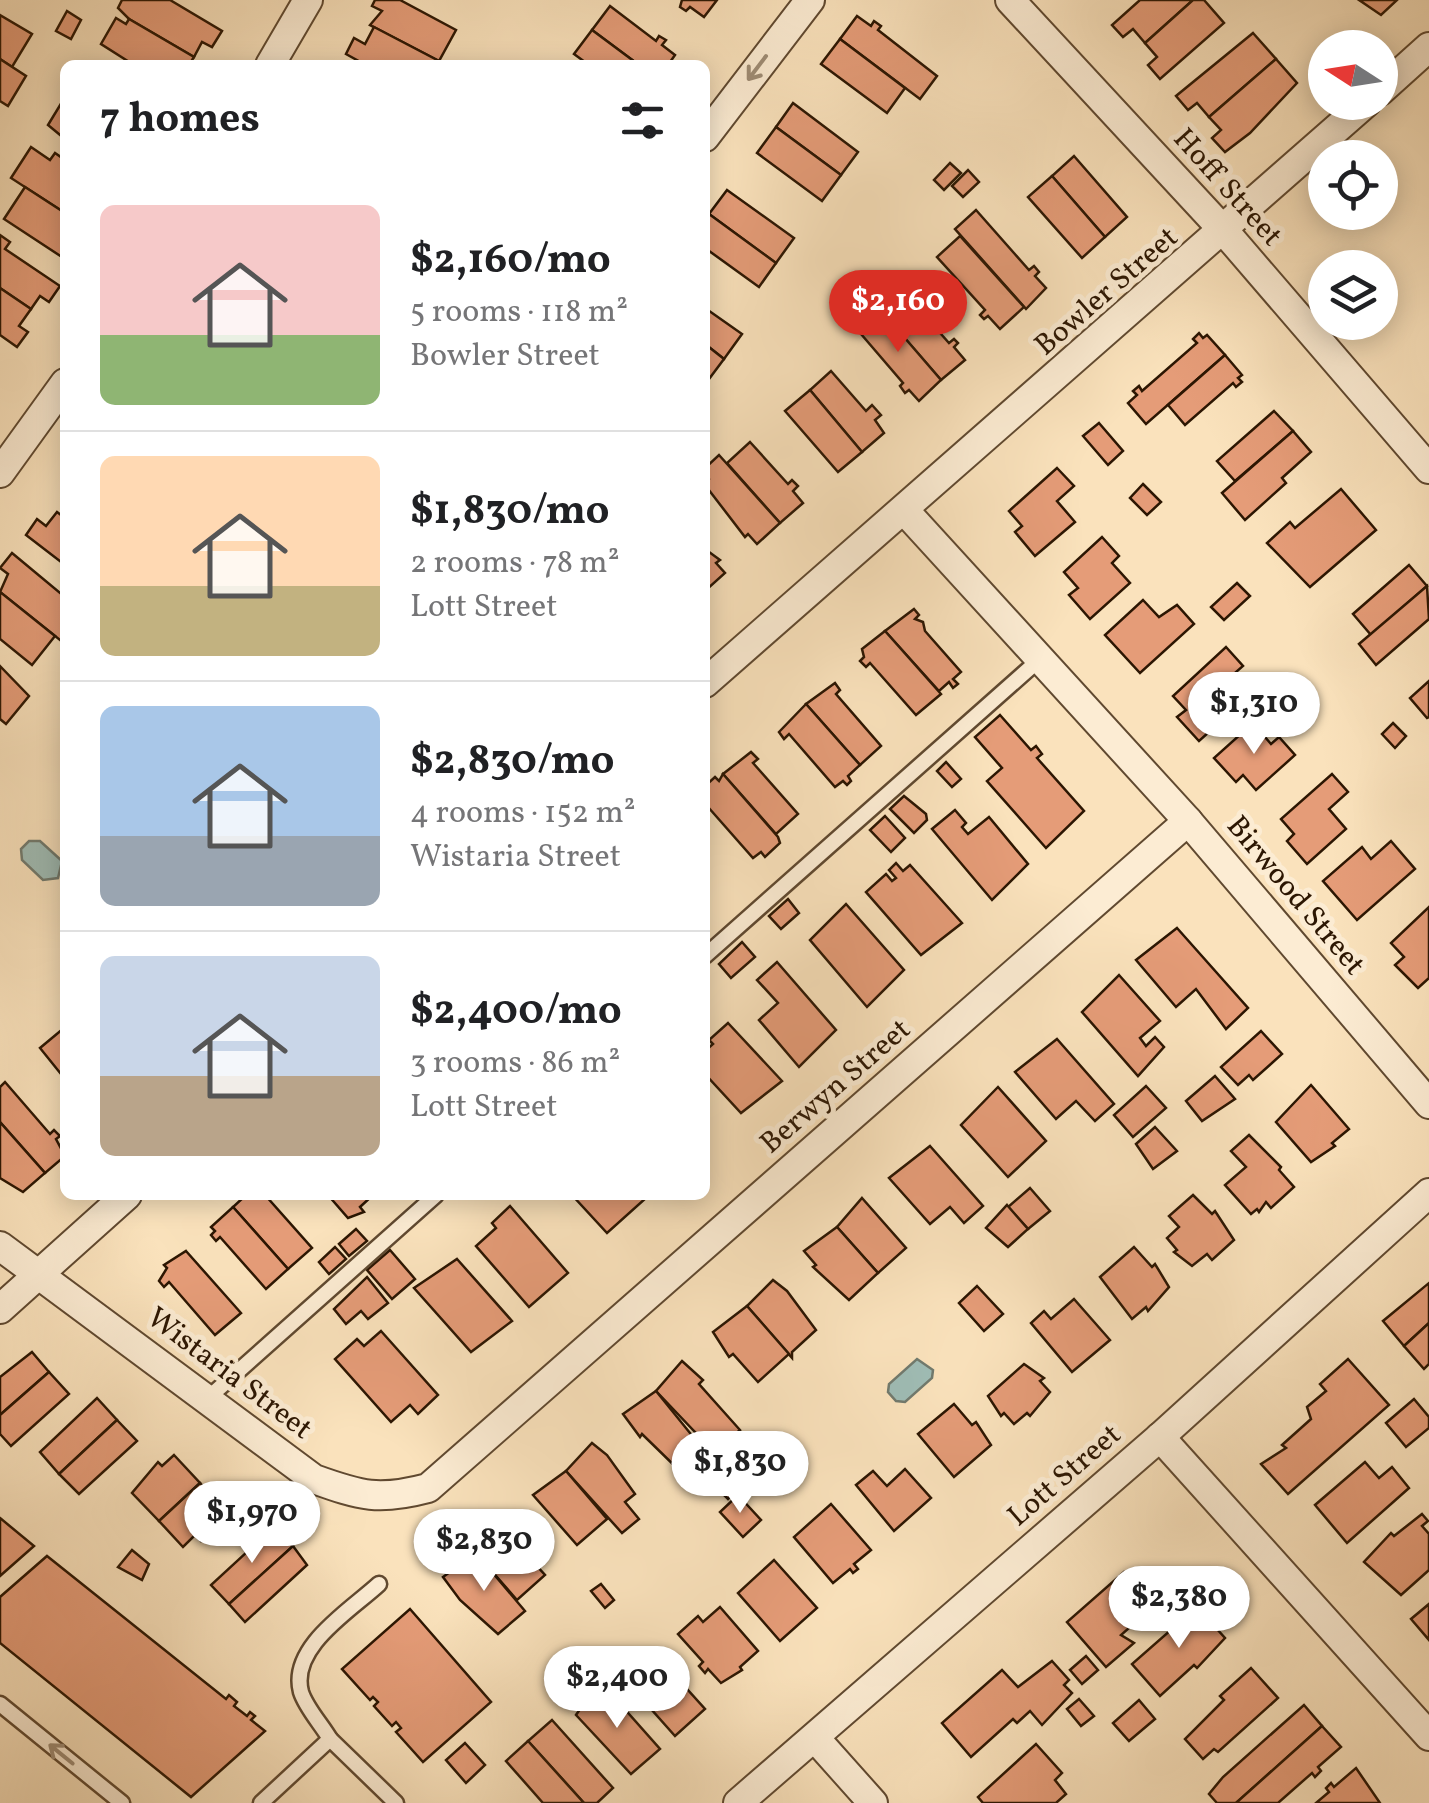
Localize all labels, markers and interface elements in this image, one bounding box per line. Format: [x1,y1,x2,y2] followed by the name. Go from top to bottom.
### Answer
[1308,30,1398,120] north arrow
[1308,30,1398,340] map controls
[747,54,768,81] one-way arrow
[100,91,260,150] text: 7 homes
[615,93,670,148] icon: filters
[1163,120,1291,256] street label: Hoff Street
[1308,140,1398,230] button: locate
[1026,218,1188,366] street label: Bowler Street
[410,232,611,291] text: $2,160/mo
[180,245,300,365] icon: home
[1308,250,1398,340] button: layers
[817,270,979,355] pin: $2,160
[851,280,945,324] text: $2,160
[410,291,628,335] text: 5 rooms · 118 m²
[410,335,600,379] text: Bowler Street
[410,483,610,542] text: $1,830/mo
[180,496,300,616] icon: home
[410,542,620,586] text: 2 rooms · 78 m²
[410,586,557,630] text: Lott Street
[1173,672,1335,757] pin: $1,310
[1210,682,1298,726] text: $1,310
[410,733,615,792] text: $2,830/mo
[180,746,300,866] icon: home
[410,792,636,836] text: 4 rooms · 152 m²
[1216,807,1374,985] street label: Birwood Street
[410,836,621,880] text: Wistaria Street
[410,983,622,1042] text: $2,400/mo
[180,996,300,1116] icon: home
[751,1010,921,1164] street label: Berwyn Street
[410,1042,620,1086] text: 3 rooms · 86 m²
[410,1086,557,1130] text: Lott Street
[137,1298,321,1450] street label: Wistaria Street
[999,1415,1131,1537] street label: Lott Street
[659,1431,821,1516] pin: $1,830
[694,1441,786,1485] text: $1,830
[171,1481,333,1566] pin: $1,970
[206,1491,298,1535] text: $1,970
[403,1509,565,1594] pin: $2,830
[436,1519,532,1563] text: $2,830
[1098,1566,1260,1651] pin: $2,380
[1131,1576,1227,1620] text: $2,380
[536,1646,698,1731] pin: $2,400
[566,1656,668,1700] text: $2,400
[48,1744,75,1765] one-way arrow

